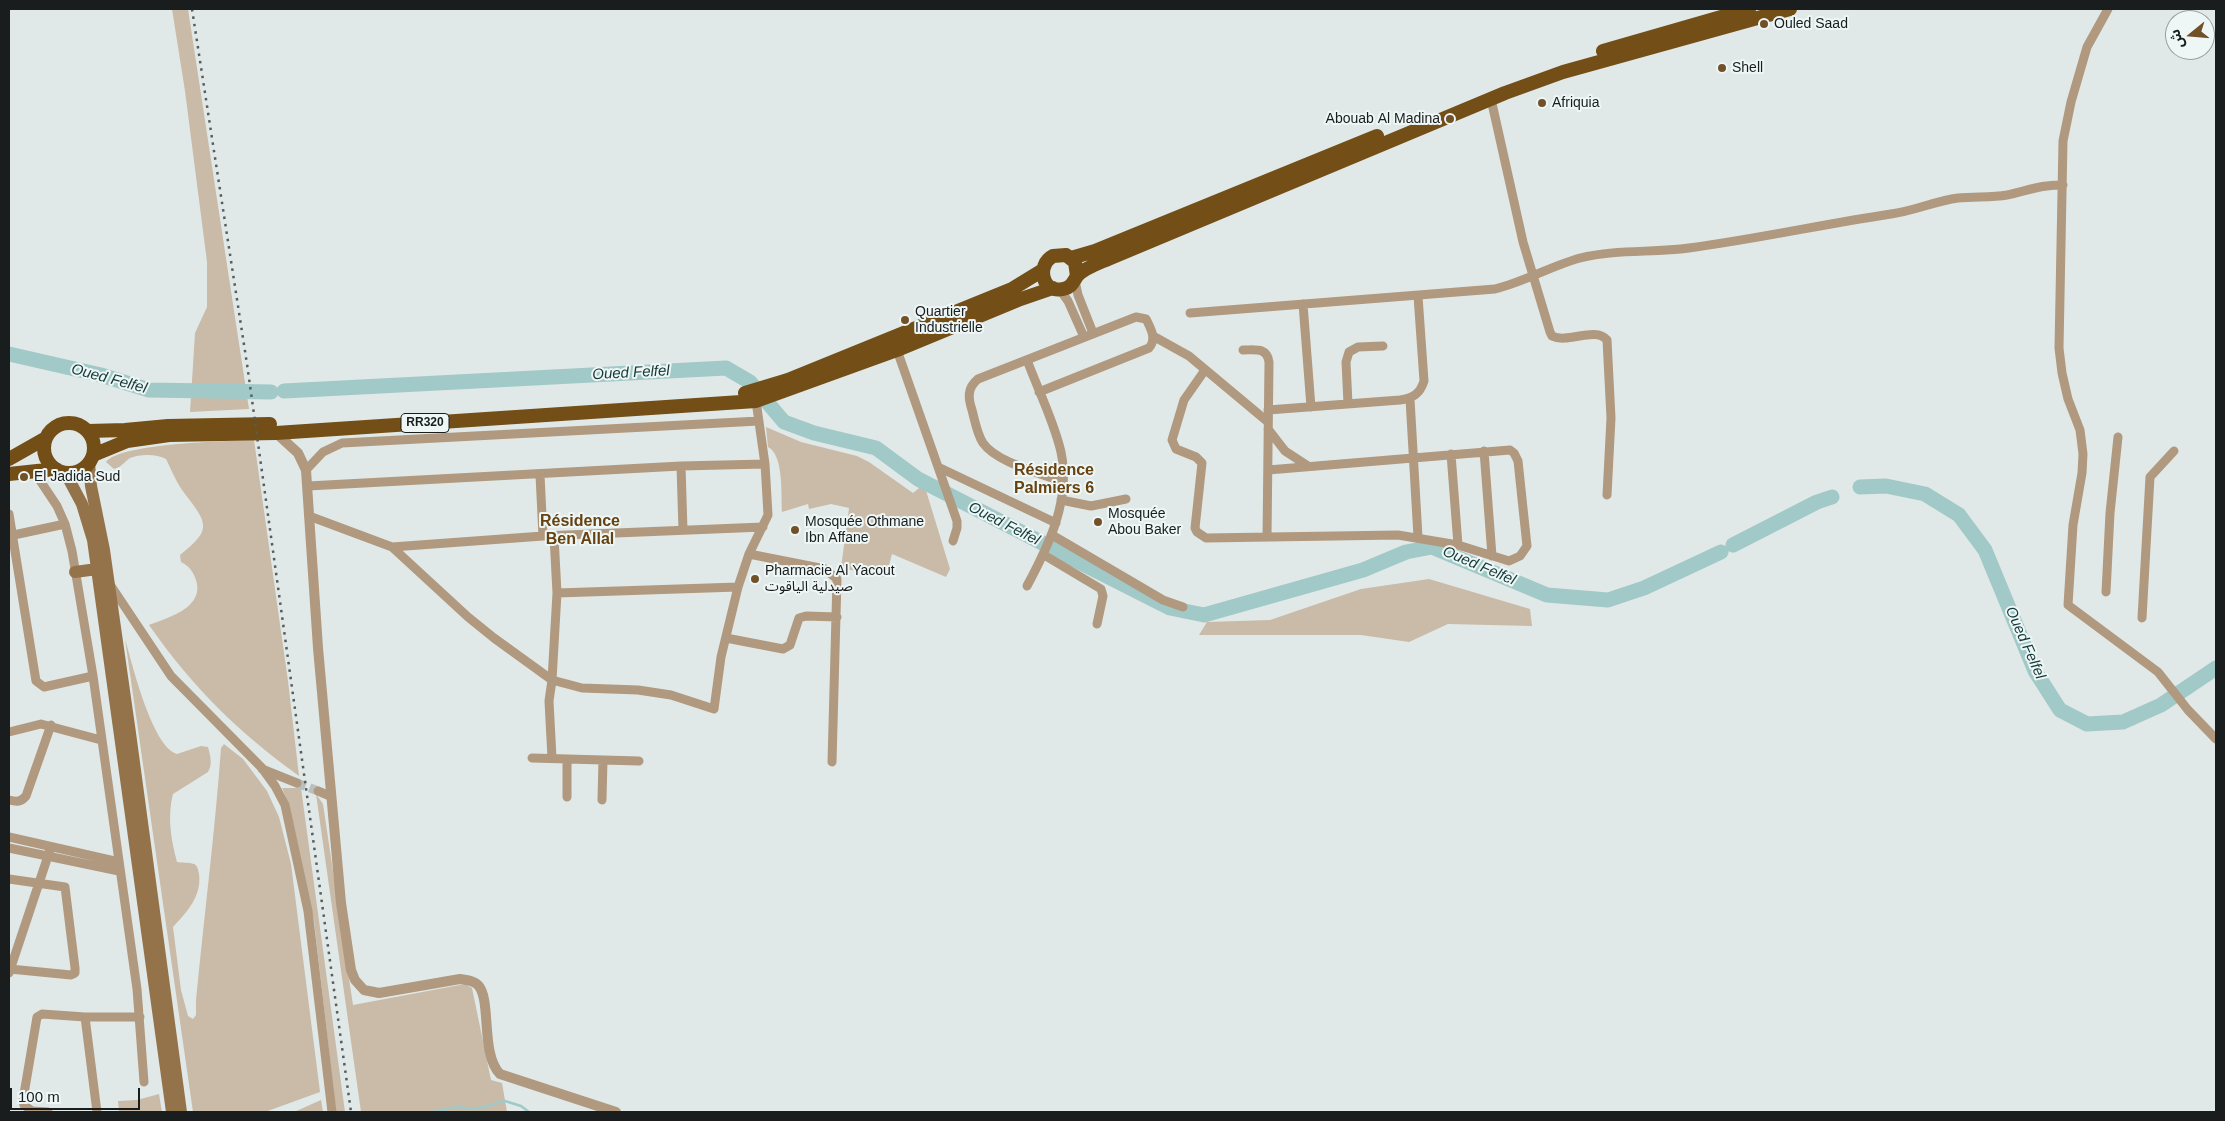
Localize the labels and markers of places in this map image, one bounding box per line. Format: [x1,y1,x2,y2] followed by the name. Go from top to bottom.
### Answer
[1774,16,1848,32] place label: Ouled Saad
[1758,18,1770,30] marker: Ouled Saad
[1732,60,1763,76] place label: Shell
[1716,62,1728,74] marker: Shell
[1552,95,1599,111] place label: Afriquia
[1536,97,1548,109] marker: Afriquia
[1326,111,1440,127] place label: Abouab Al Madina
[1444,113,1456,125] marker: Abouab Al Madina
[915,304,983,336] place label: Quartier Industrielle
[899,314,911,326] marker: Quartier Industrielle
[34,469,120,485] place label: El Jadida Sud
[18,471,30,483] marker: El Jadida Sud
[1108,506,1181,538] place label: Mosquée Abou Baker
[805,514,924,546] place label: Mosquée Othmane Ibn Affane
[1092,516,1104,528] marker: Mosquée Abou Baker
[789,524,801,536] marker: Mosquée Othmane Ibn Affane
[765,563,895,596] place label: Pharmacie Al Yacout صيدلية الياقوت
[749,573,761,585] marker: Pharmacie Al Yacout صيدلية الياقوت

